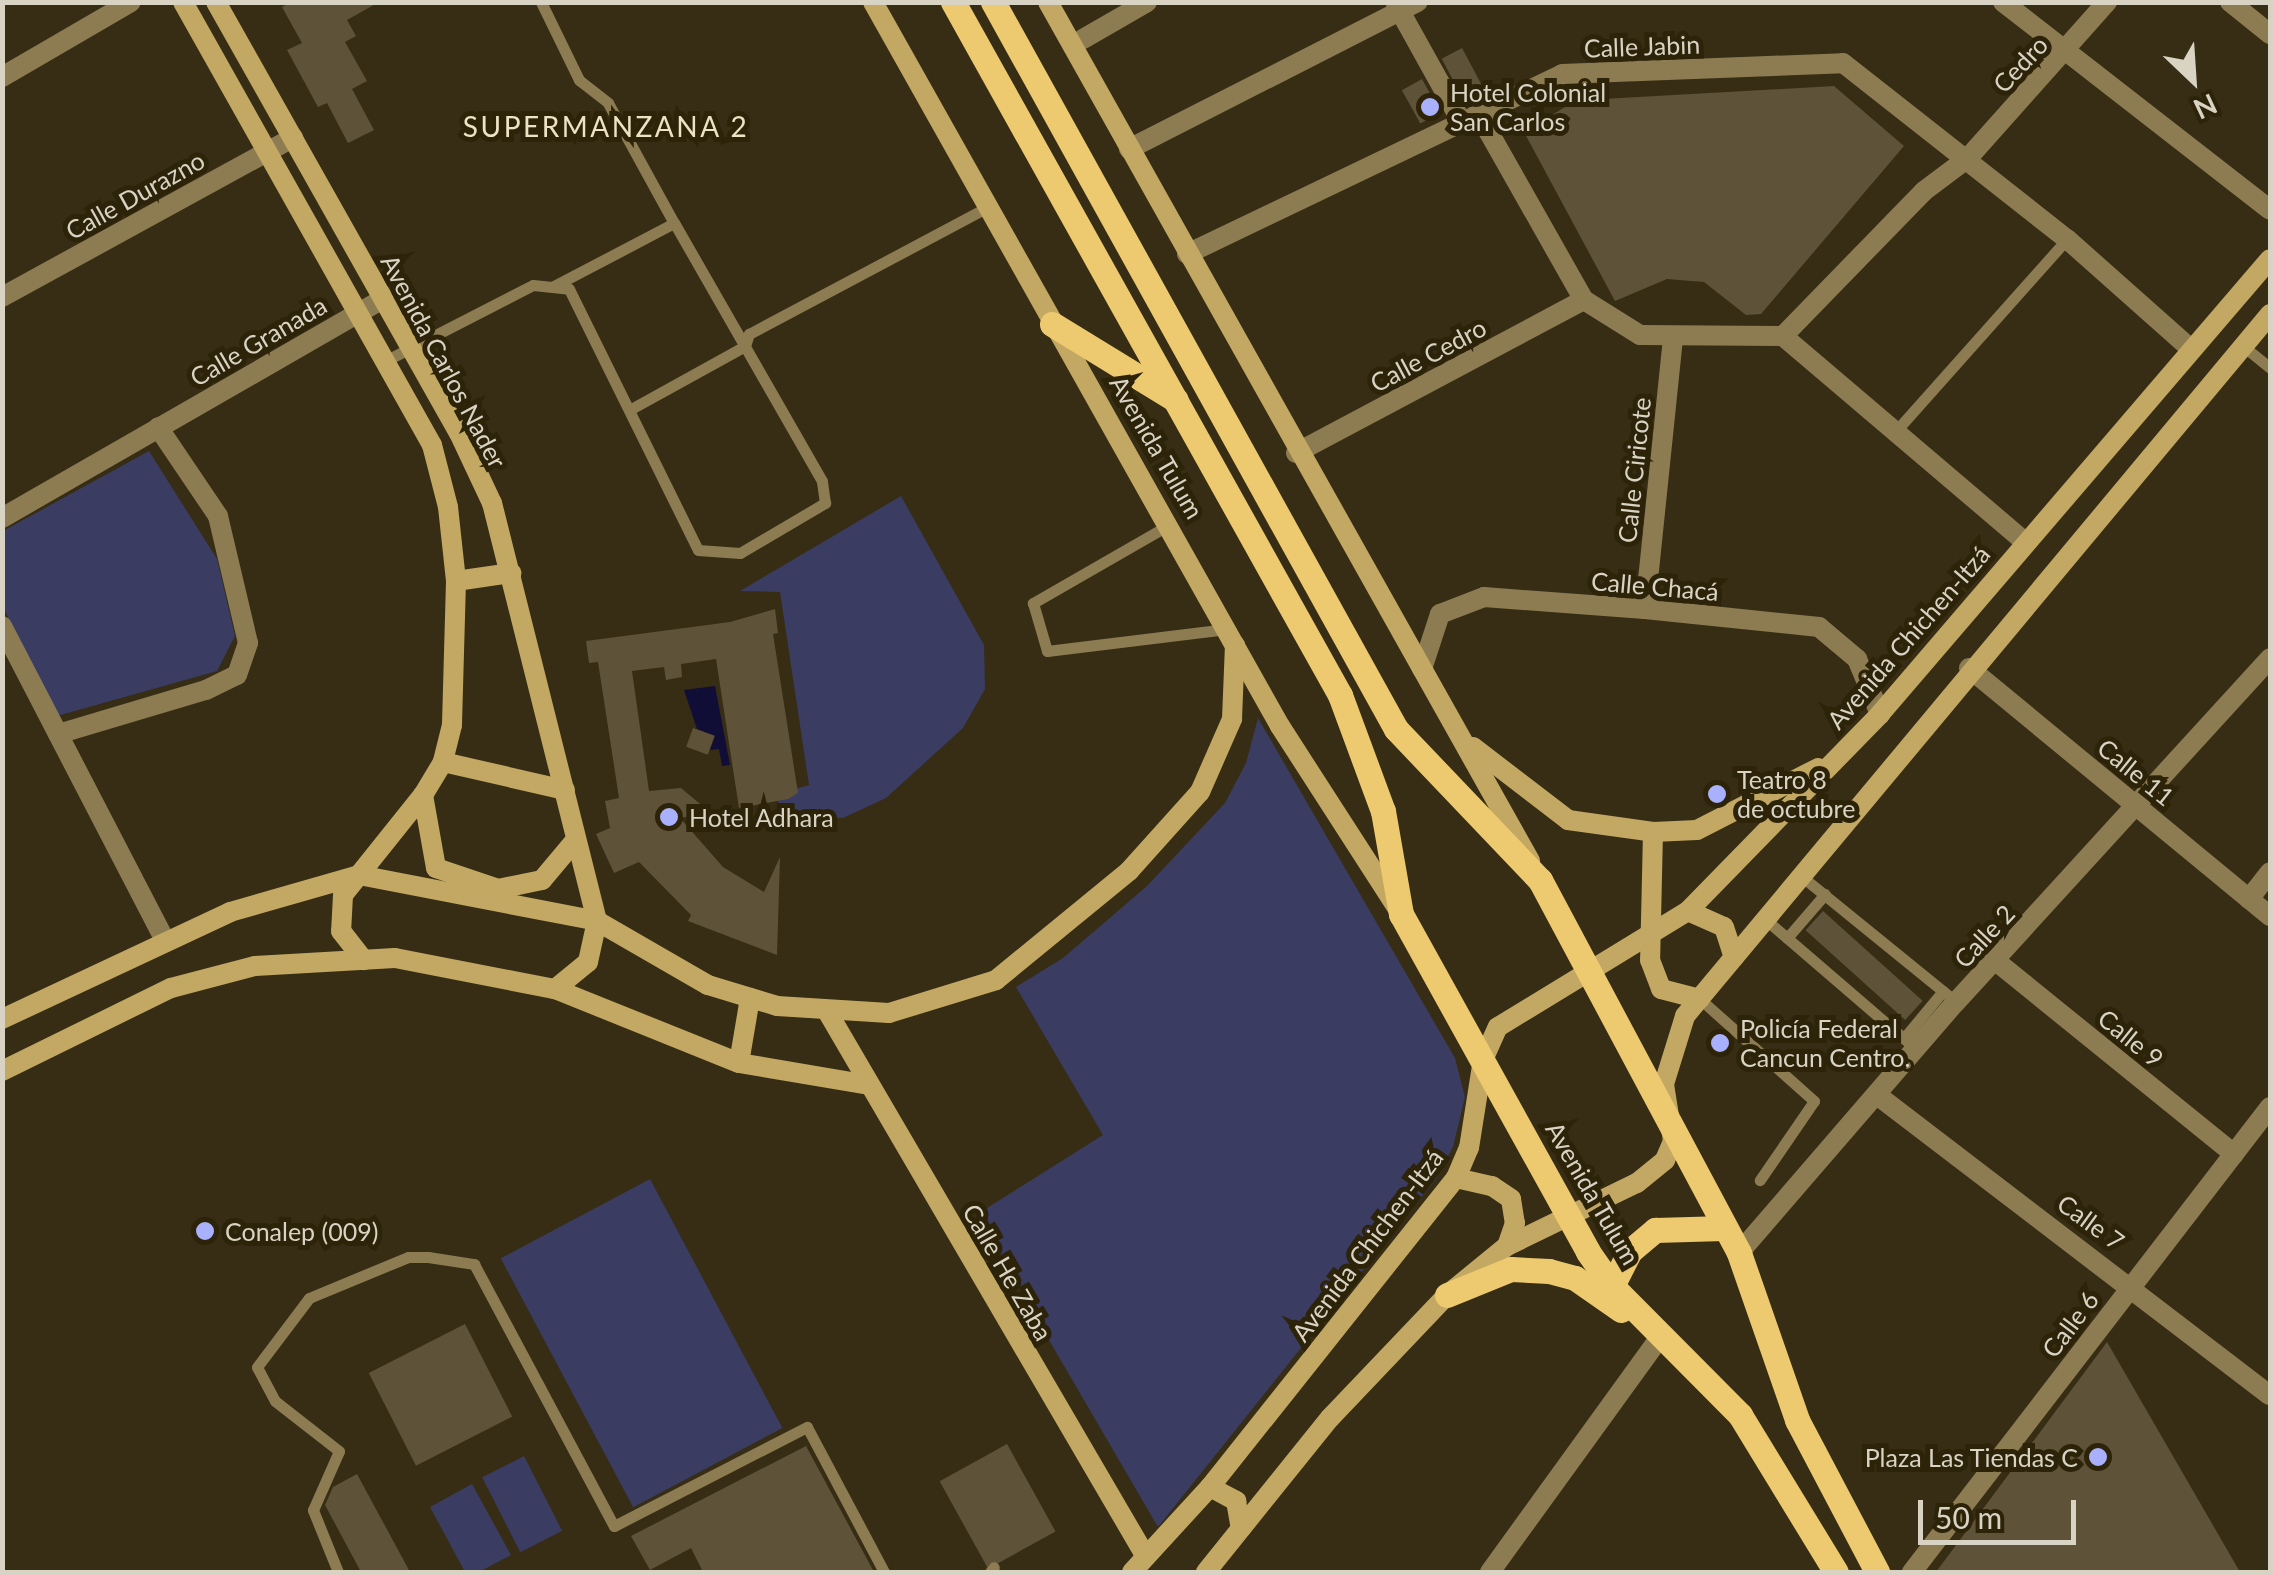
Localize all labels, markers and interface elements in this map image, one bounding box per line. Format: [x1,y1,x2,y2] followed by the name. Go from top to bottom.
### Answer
[1583,29,1701,63] street label: Calle Jabin
[1986,29,2054,99] street label: Cedro
[2143,30,2243,130] north arrow
[1450,78,1606,137] place label: Hotel Colonial San Carlos
[2189,87,2223,127] text: N
[1419,96,1441,118] marker: Hotel Colonial San Carlos
[462,109,750,143] district label: SUPERMANZANA 2
[60,145,210,245] street label: Calle Durazno
[375,249,513,473] street label: Avenida Carlos Nader
[184,290,332,392] street label: Calle Granada
[1365,312,1491,398] street label: Calle Cedro
[1104,370,1210,524] street label: Avenida Tulum
[1611,396,1657,544] street label: Calle Ciricote
[1820,539,1996,735] street label: Avenida Chichen-Itzá
[1590,565,1720,607] street label: Calle Chacá
[2092,732,2180,812] street label: Calle 11
[1737,765,1855,824] place label: Teatro 8 de octubre
[1706,783,1728,805] marker: Teatro 8 de octubre
[689,802,834,832] place label: Hotel Adhara
[658,806,680,828] marker: Hotel Adhara
[1947,898,2021,974] street label: Calle 2
[2092,1003,2170,1073] street label: Calle 9
[1740,1014,1910,1073] place label: Policía Federal Cancun Centro.
[1709,1032,1731,1054] marker: Policía Federal Cancun Centro.
[1540,1116,1646,1270] street label: Avenida Tulum
[1285,1143,1449,1347] street label: Avenida Chichen-Itzá
[2052,1188,2130,1256] street label: Calle 7
[957,1198,1059,1346] street label: Calle He Zaba
[225,1216,378,1246] place label: Conalep (009)
[194,1220,216,1242] marker: Conalep (009)
[2035,1285,2105,1363] street label: Calle 6
[1864,1442,2078,1472] place label: Plaza Las Tiendas C
[2087,1446,2109,1468] marker: Plaza Las Tiendas C
[1923,1480,2080,1542] scale bar
[1935,1499,2002,1535] text: 50 m

